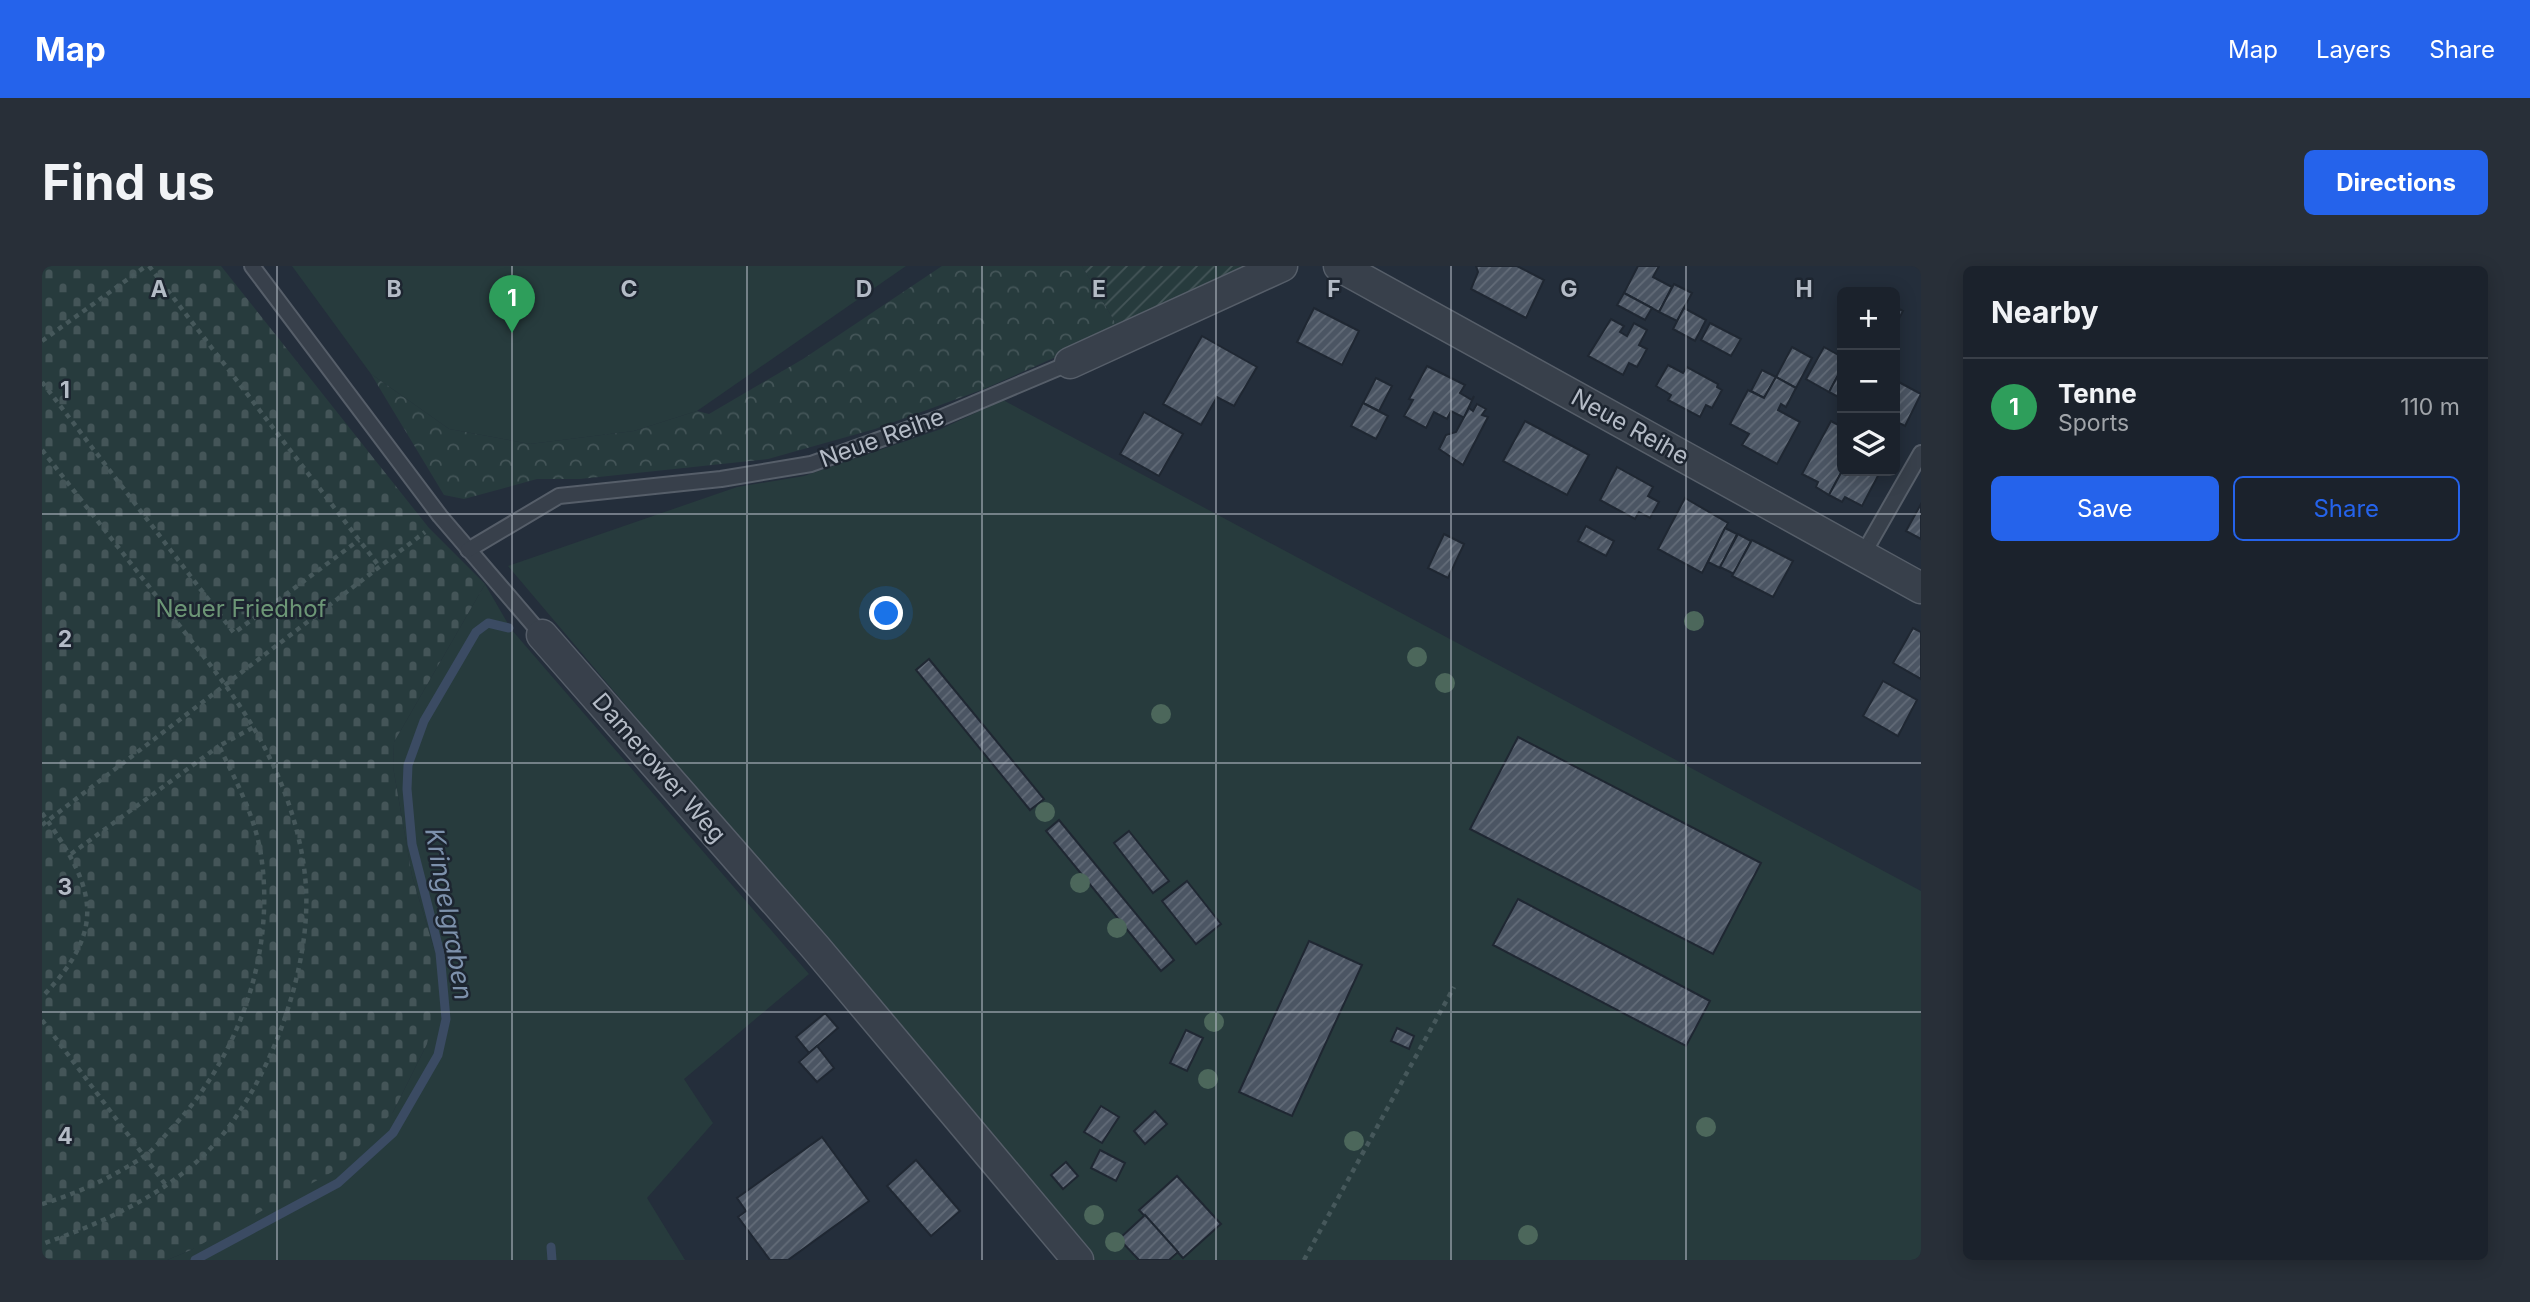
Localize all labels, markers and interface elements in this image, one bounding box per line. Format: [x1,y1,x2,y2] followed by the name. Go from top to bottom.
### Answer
[35,29,106,69] text: Map
[2228,35,2278,64] text: Map
[2316,35,2391,64] text: Layers
[2429,35,2495,64] text: Share
[2304,150,2488,215] button: Directions
[42,153,215,212] text: Find us
[150,275,168,303] text: A
[386,275,402,303] text: B
[489,275,535,333] pin: 1
[620,275,638,303] text: C
[856,275,872,303] text: D
[1092,275,1106,303] text: E
[1327,275,1341,303] text: F
[1560,275,1578,303] text: G
[1795,275,1813,303] text: H
[1837,287,1900,476] map controls
[1837,287,1900,350] button: +
[1991,294,2099,330] text: Nearby
[1837,350,1900,413] button: −
[60,376,70,404] text: 1
[2058,378,2137,409] text: Tenne
[1566,382,1694,471] street label: Neue Reihe
[2009,393,2019,421] text: 1
[2400,393,2460,421] text: 110 m
[816,402,948,473] street label: Neue Reihe
[2058,409,2129,437] text: Sports
[1837,413,1900,476] button: layers
[1991,476,2219,541] button: Save
[2233,476,2460,541] button: Share
[156,594,327,623] park label: Neuer Friedhof
[869,596,903,630] your location
[58,625,72,653] text: 2
[587,687,732,848] street label: Damerower Weg
[419,825,480,1002] water label: Kringelgraben
[58,873,72,901] text: 3
[57,1122,73,1150] text: 4

